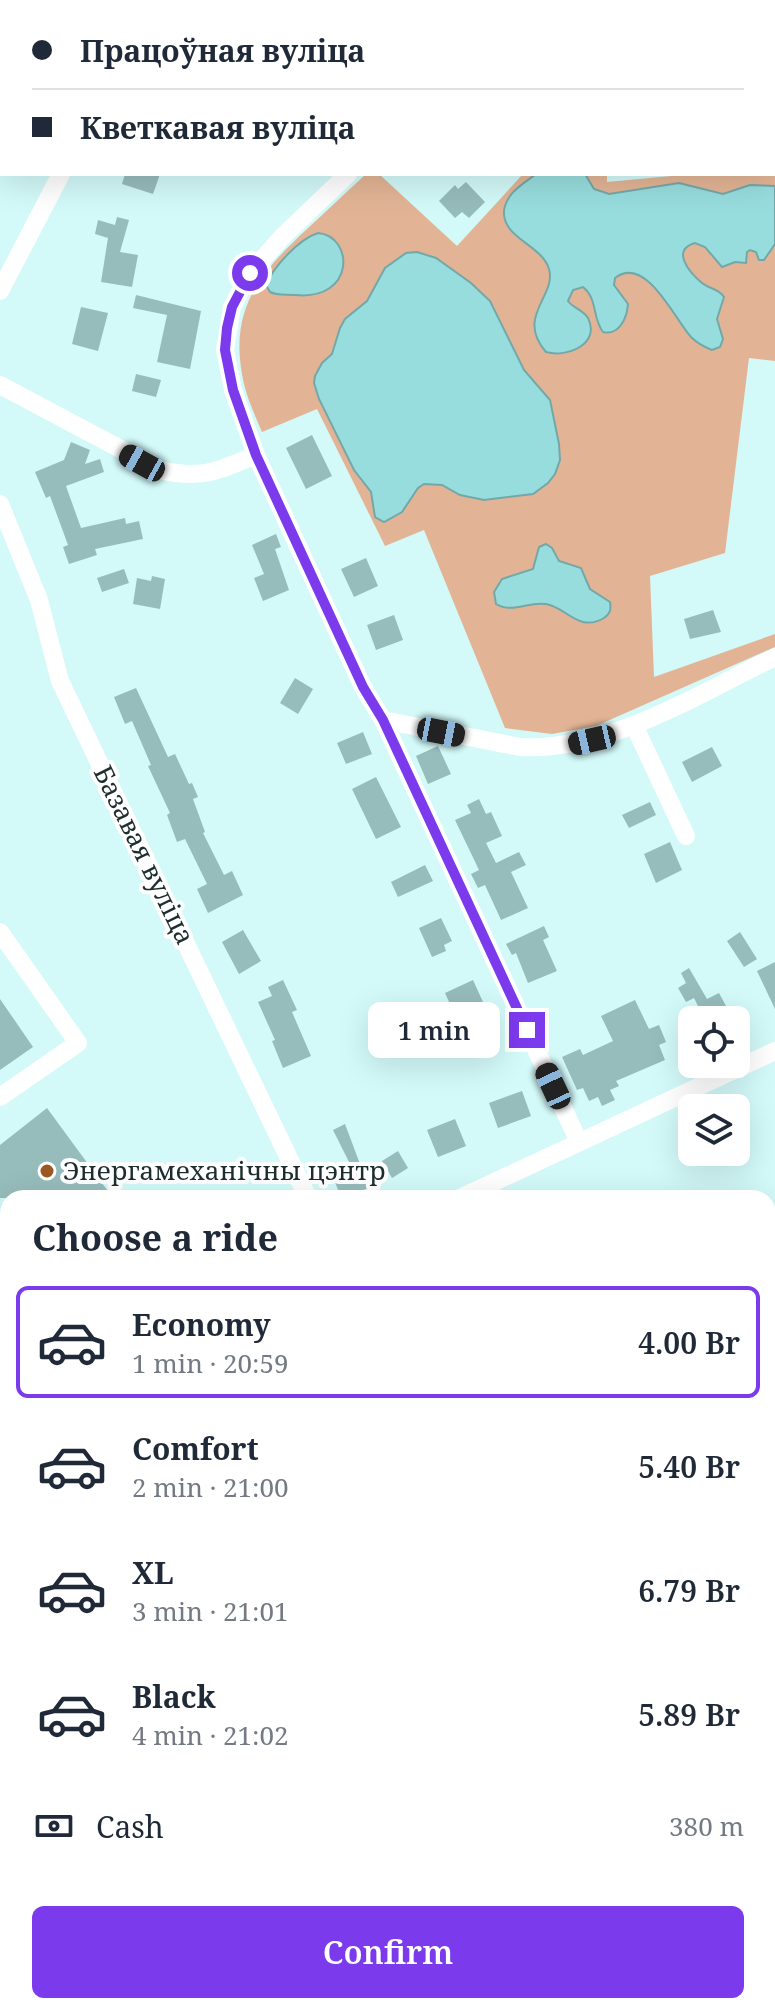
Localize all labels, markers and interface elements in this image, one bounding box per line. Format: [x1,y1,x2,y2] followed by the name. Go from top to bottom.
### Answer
[80,30,365,71] text: Працоўная вуліца
[80,107,356,148] text: Кветкавая вуліца
[232,255,268,291] route start
[115,441,169,485] car
[415,716,467,748] car
[566,723,618,757] car
[86,759,204,950] street label: Базавая вуліца
[367,1002,499,1058] callout: 1 min
[678,1006,750,1166] map controls
[678,1006,750,1078] button: locate
[398,1012,470,1048] text: 1 min
[509,1012,545,1048] route end
[532,1059,574,1113] car
[678,1094,750,1166] button: layers
[63,1152,386,1188] place label: Энергамеханічны цэнтр
[38,1162,56,1180] marker: Энергамеханічны цэнтр
[32,1213,278,1262] text: Choose a ride
[132,1304,271,1345] text: Economy
[36,1306,108,1378] icon: car
[638,1322,740,1363] text: 4.00 Br
[132,1345,289,1381] text: 1 min · 20:59
[132,1428,259,1469] text: Comfort
[36,1430,108,1502] icon: car
[638,1446,740,1487] text: 5.40 Br
[132,1469,289,1505] text: 2 min · 21:00
[132,1552,174,1593] text: XL
[36,1554,108,1626] icon: car
[638,1570,740,1611] text: 6.79 Br
[132,1593,289,1629] text: 3 min · 21:01
[132,1676,216,1717] text: Black
[36,1678,108,1750] icon: car
[638,1694,740,1735] text: 5.89 Br
[132,1717,289,1753] text: 4 min · 21:02
[32,1804,76,1848] icon: cash
[96,1806,164,1847] text: Cash
[669,1808,744,1844] text: 380 m
[32,1906,744,1998] button: Confirm

